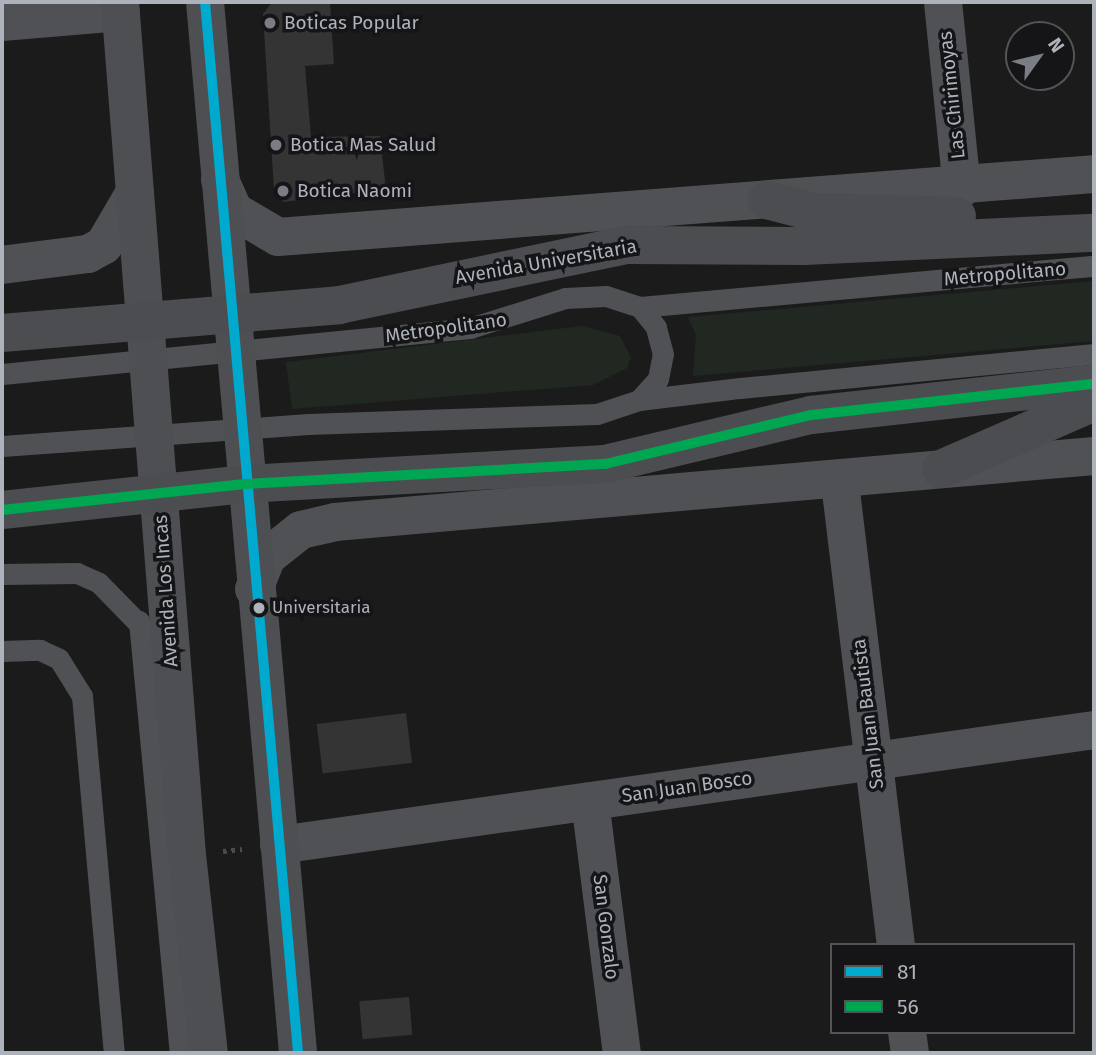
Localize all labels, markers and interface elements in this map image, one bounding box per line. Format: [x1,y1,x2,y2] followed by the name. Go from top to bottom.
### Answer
[284,12,419,34] place label: Boticas Popular
[262,15,278,31] marker: Boticas Popular
[1005,21,1075,91] north arrow
[934,30,970,160] street label: Las Chirimoyas
[1043,33,1069,57] text: N
[290,134,436,156] place label: Botica Mas Salud
[268,137,284,153] marker: Botica Mas Salud
[297,180,412,202] place label: Botica Naomi
[275,183,291,199] marker: Botica Naomi
[454,235,638,289] street label: Avenida Universitaria
[943,257,1067,291] street label: Metropolitano
[384,308,508,348] street label: Metropolitano
[149,514,183,668] street label: Avenida Los Incas
[272,598,370,618] place label: Universitaria
[252,601,266,615] marker: Universitaria
[847,638,889,790] street label: San Juan Bautista
[620,767,754,807] street label: San Juan Bosco
[588,873,624,981] street label: San Gonzalo
[830,943,1075,1034] legend
[897,959,917,985] text: 81
[897,994,919,1020] text: 56

